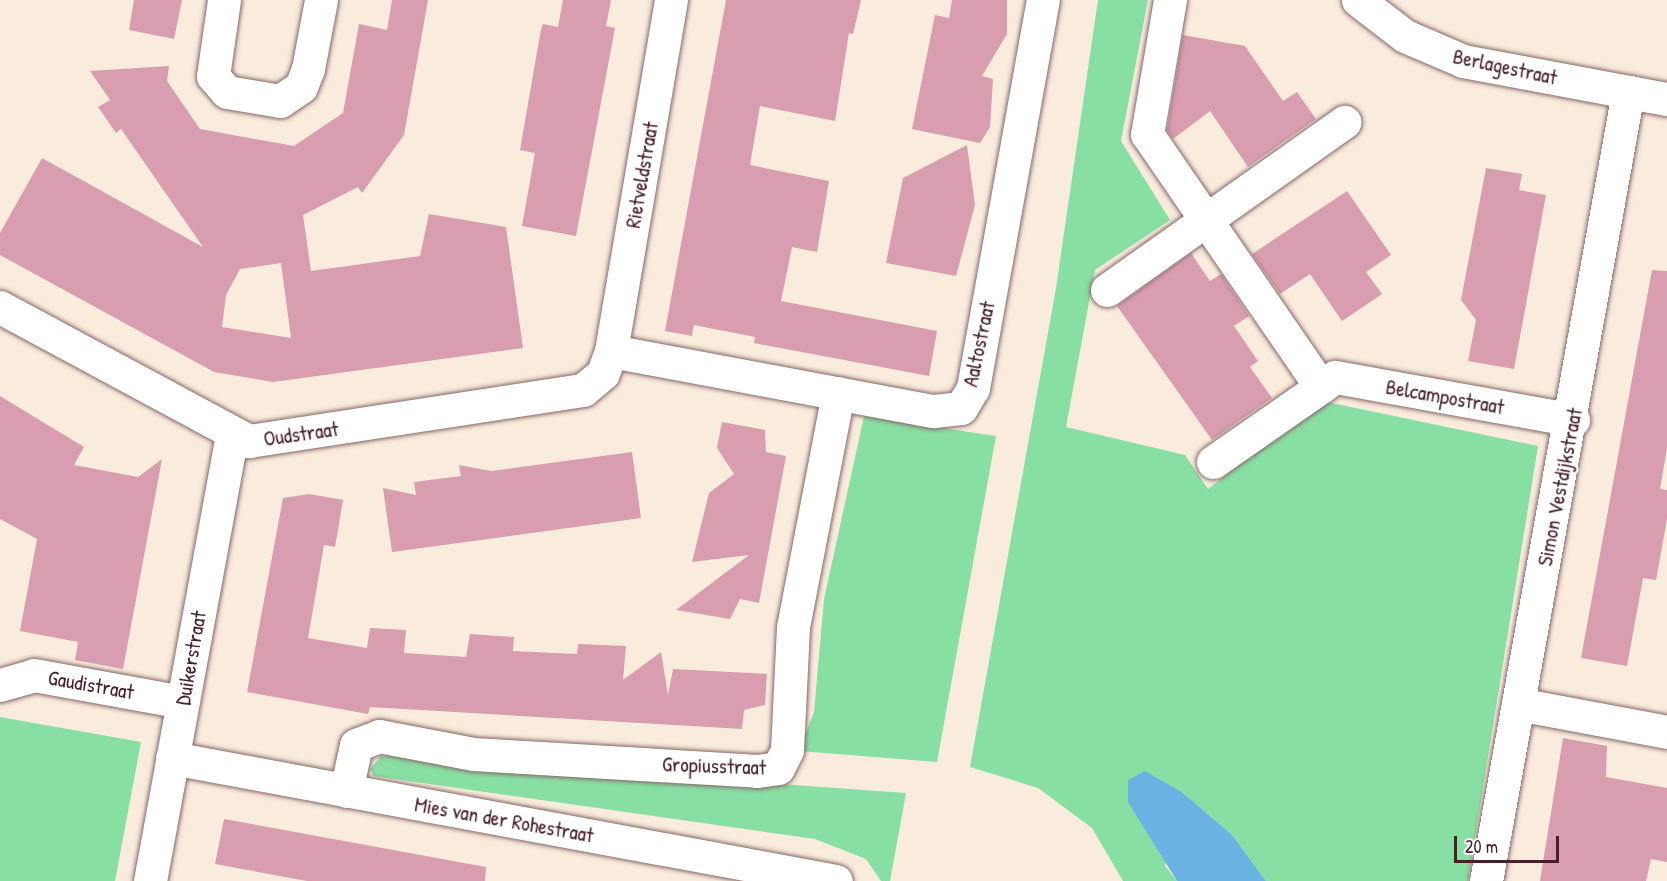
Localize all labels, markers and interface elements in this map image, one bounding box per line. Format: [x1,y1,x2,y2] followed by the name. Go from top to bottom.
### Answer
[1451,44,1559,90] street label: Berlagestraat
[620,120,664,230] street label: Rietveldstraat
[958,299,1000,389] street label: Aaltostraat
[1384,374,1506,420] street label: Belcampostraat
[1532,406,1588,568] street label: Simon Vestdijkstraat
[262,416,340,452] street label: Oudstraat
[170,609,212,707] street label: Duikerstraat
[46,665,136,705] street label: Gaudistraat
[662,752,766,780] street label: Gropiusstraat
[413,792,595,848] street label: Mies van der Rohestraat
[1457,824,1562,862] scale bar
[1465,834,1498,859] text: 20 m

